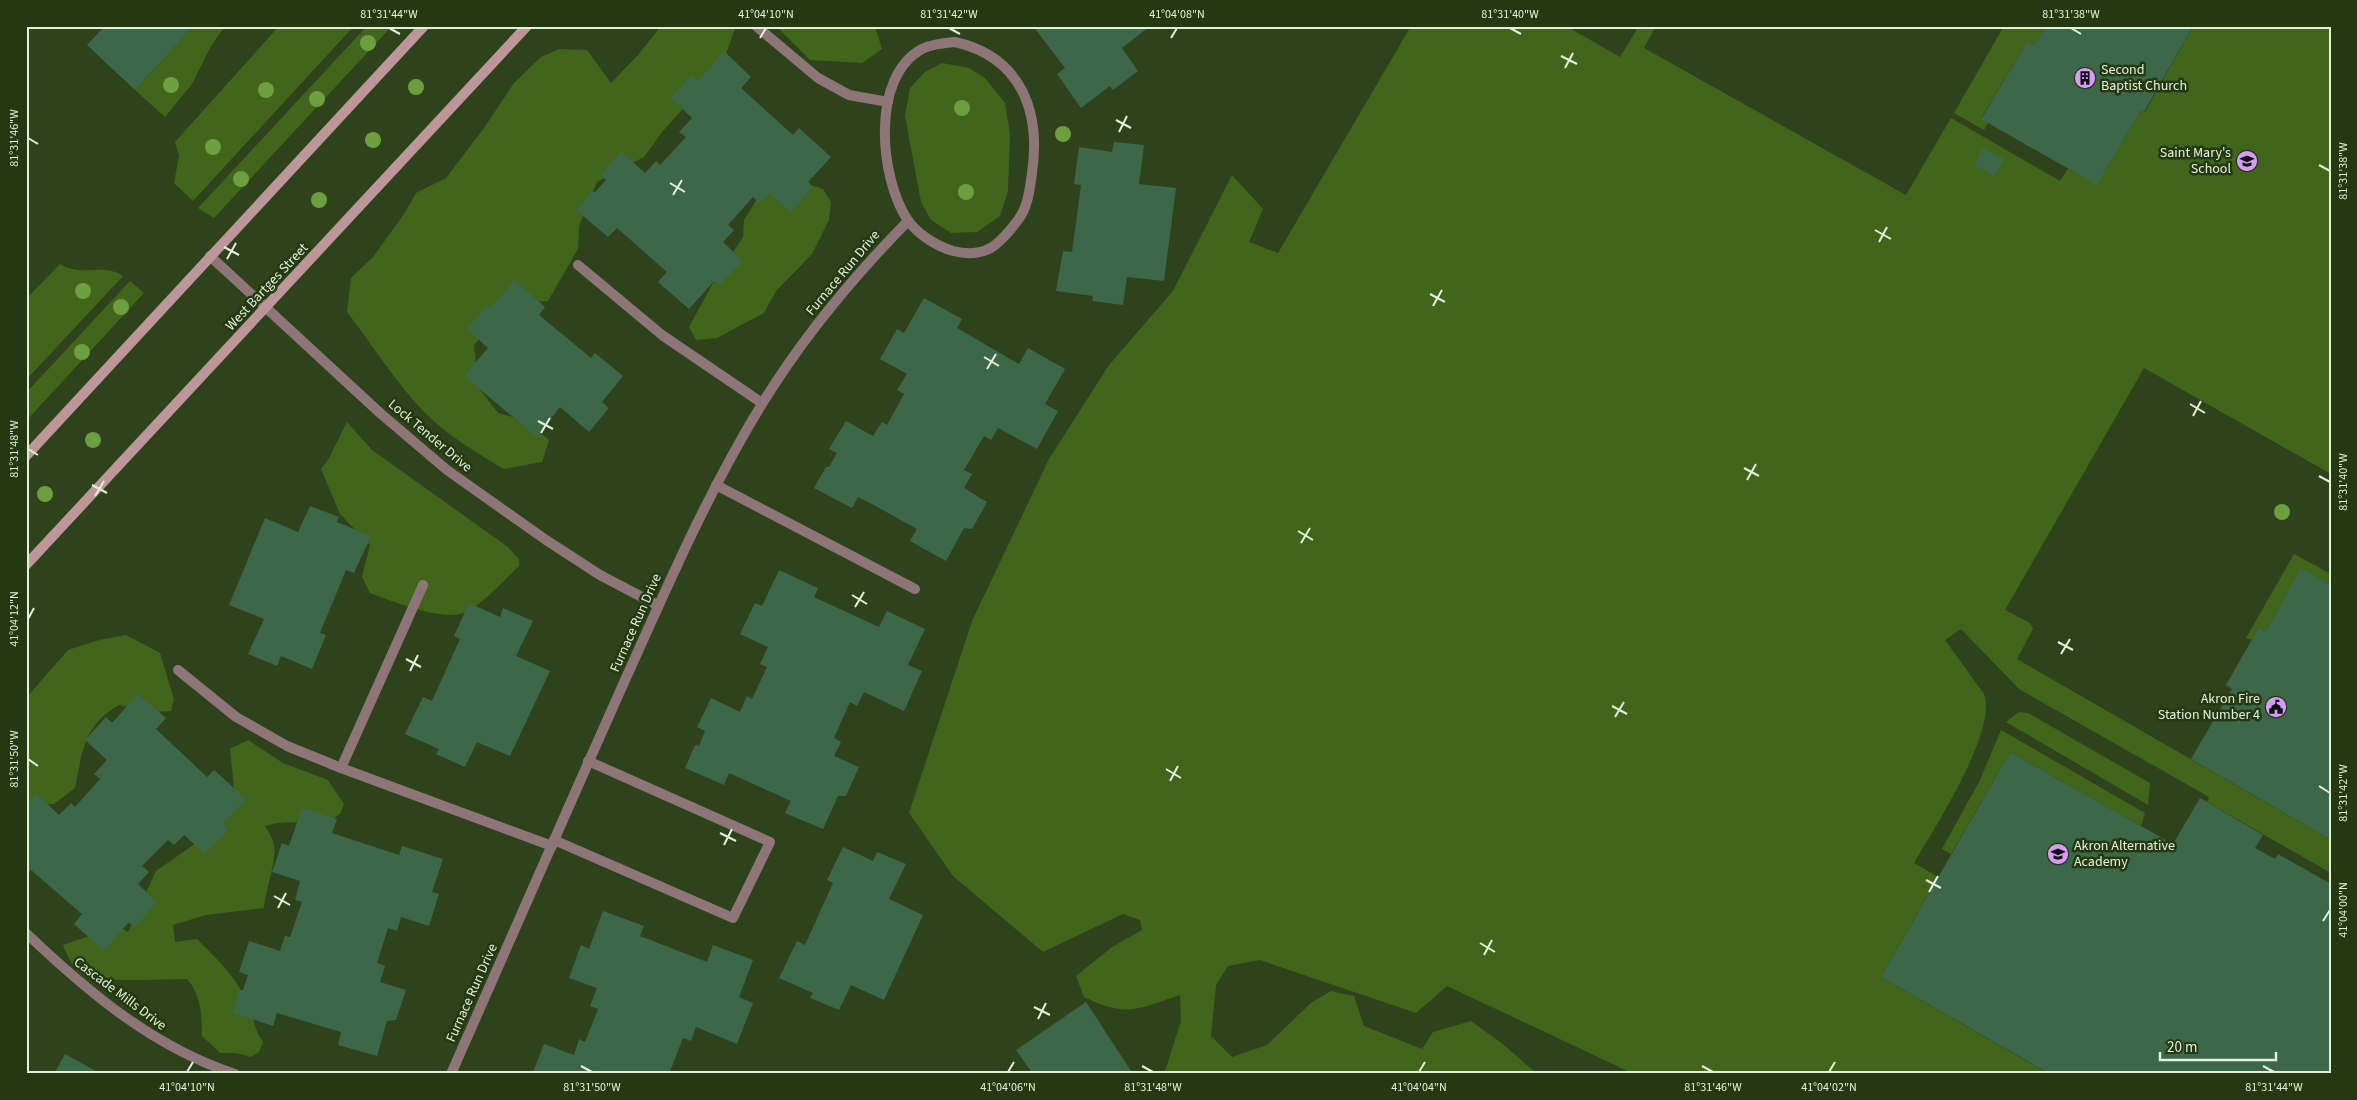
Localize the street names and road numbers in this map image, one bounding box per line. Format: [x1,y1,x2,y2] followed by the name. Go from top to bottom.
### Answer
[801,226,885,320] street label: Furnace Run Drive
[221,239,313,335] street label: West Bartges Street
[384,395,476,477] street label: Lock Tender Drive
[605,570,667,676] street label: Furnace Run Drive
[441,940,503,1046] street label: Furnace Run Drive
[69,952,171,1036] street label: Cascade Mills Drive

